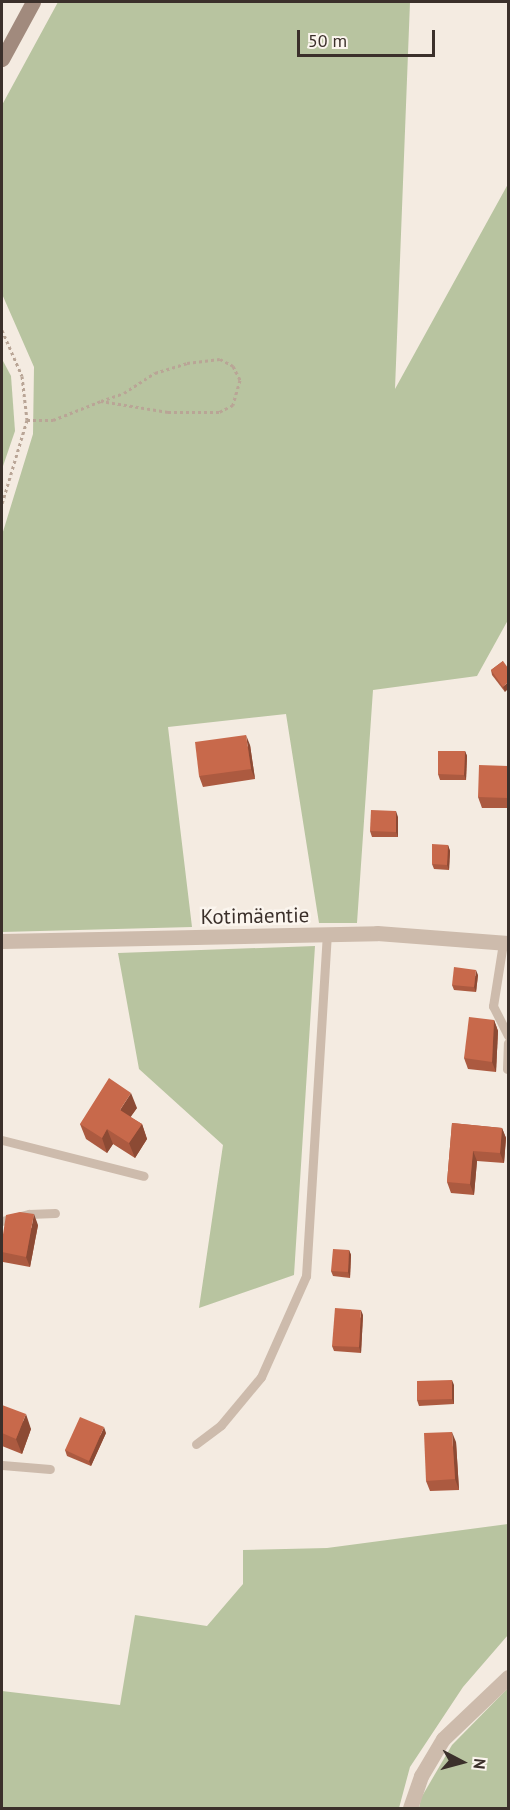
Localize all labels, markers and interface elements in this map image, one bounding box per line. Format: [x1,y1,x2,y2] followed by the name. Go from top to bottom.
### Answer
[300,18,438,56] scale bar
[308,29,347,52] text: 50 m
[200,902,310,930] street label: Kotimäentie
[432,1732,492,1792] north arrow
[469,1758,490,1770] text: N

